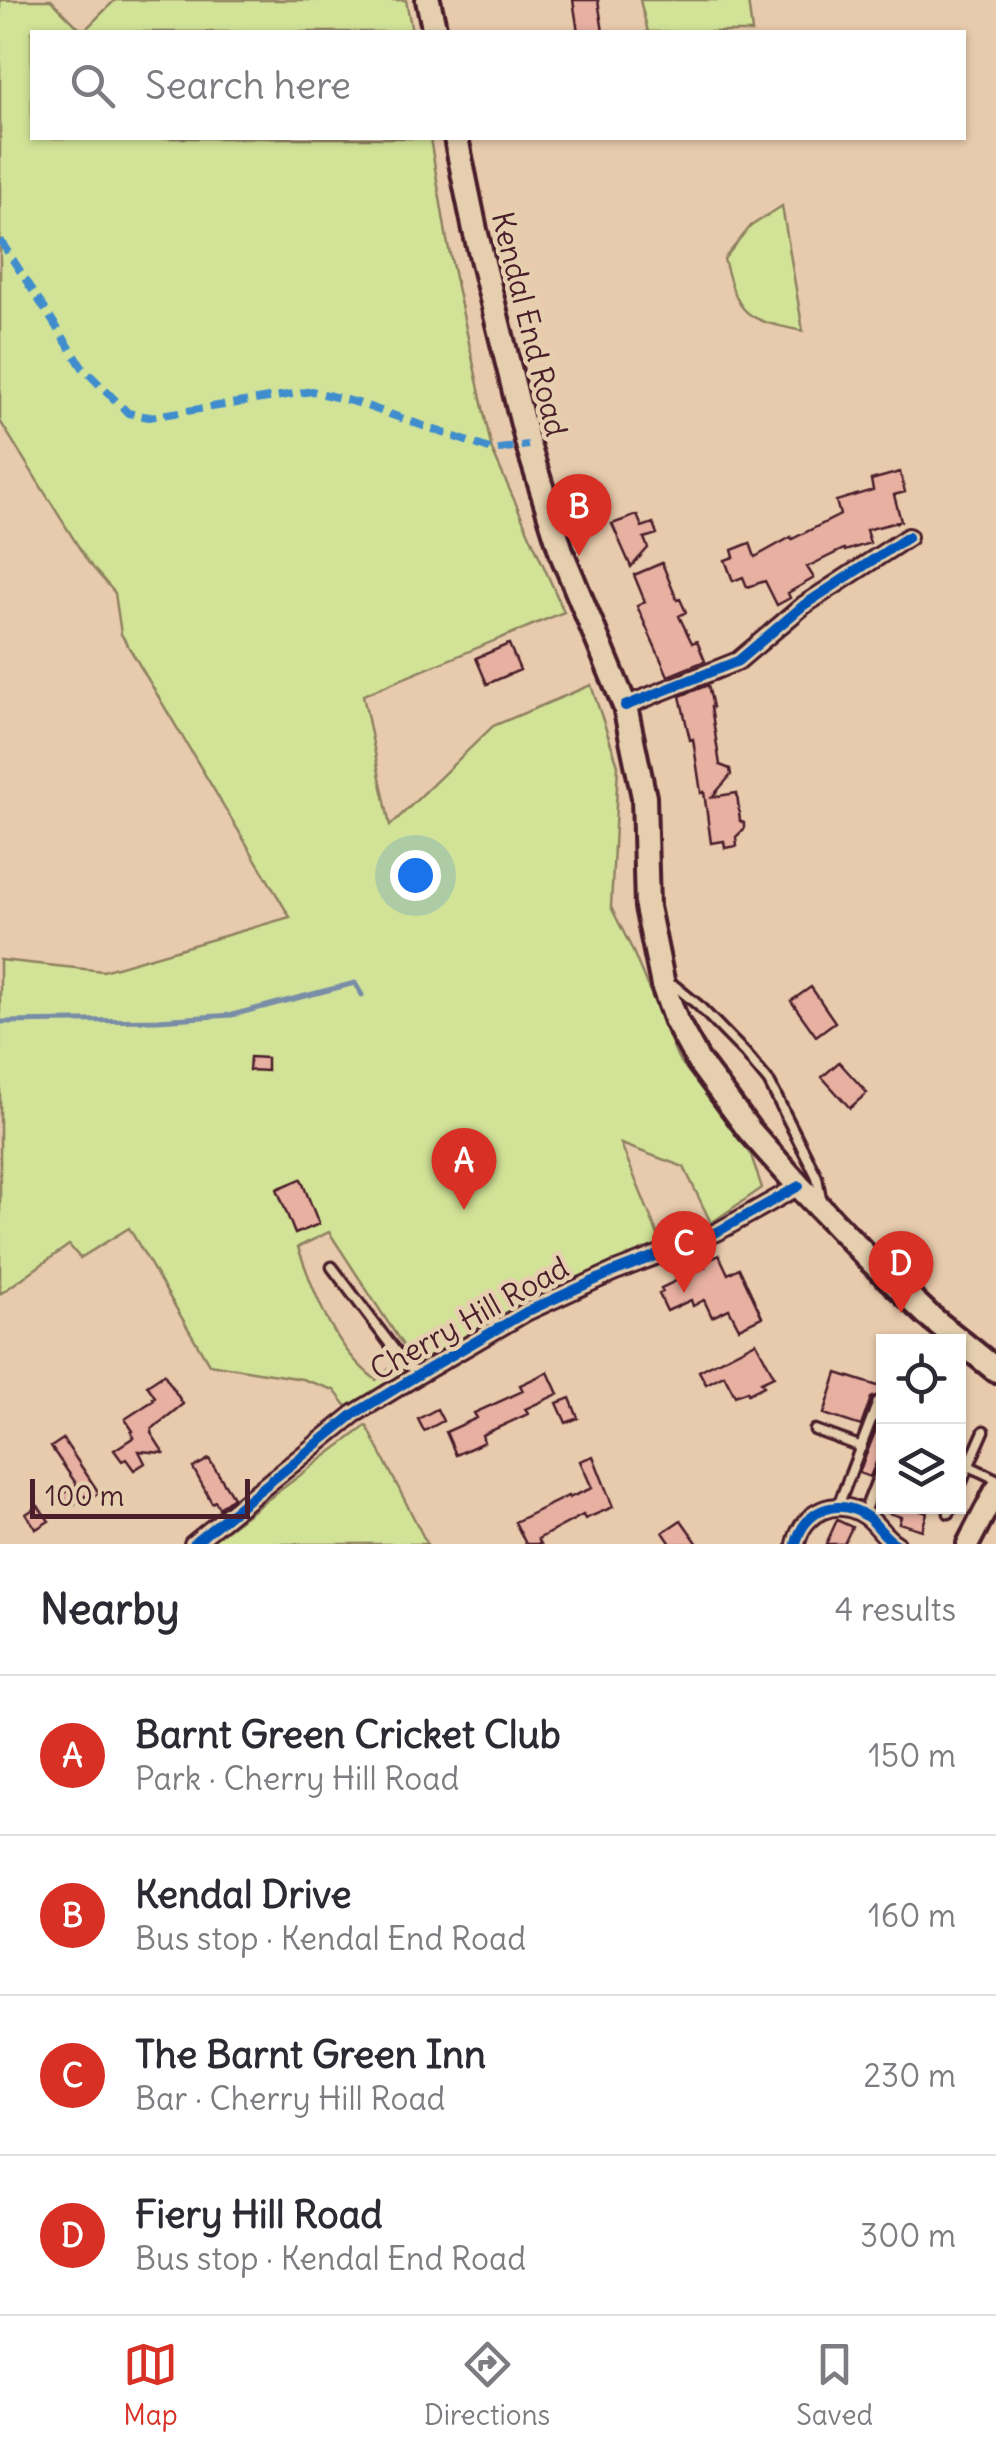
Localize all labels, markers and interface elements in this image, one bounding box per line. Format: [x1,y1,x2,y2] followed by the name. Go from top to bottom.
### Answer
[30,30,966,140] search box
[65,58,120,113] icon: search
[145,62,351,109] text: Search here
[484,208,576,440] street label: Kendal End Road
[546,474,612,556] pin: B
[390,850,441,901] your location
[432,1128,496,1210] pin: A
[652,1210,716,1293] pin: C
[868,1230,934,1313] pin: D
[363,1248,575,1388] street label: Cherry Hill Road
[876,1334,966,1514] map controls
[876,1334,966,1424] button: locate
[876,1424,966,1514] button: layers
[30,1474,250,1518] scale bar
[45,1478,124,1514] text: 100 m
[40,1583,179,1635] text: Nearby
[835,1589,956,1630] text: 4 results
[135,1711,561,1758] text: Barnt Green Cricket Club
[62,1735,83,1776] text: A
[868,1735,956,1776] text: 150 m
[135,1758,459,1799] text: Park · Cherry Hill Road
[135,1871,352,1918] text: Kendal Drive
[62,1895,83,1936] text: B
[868,1895,956,1936] text: 160 m
[135,1918,526,1959] text: Bus stop · Kendal End Road
[135,2031,486,2078] text: The Barnt Green Inn
[62,2055,83,2096] text: C
[864,2055,956,2096] text: 230 m
[135,2078,445,2119] text: Bar · Cherry Hill Road
[135,2191,383,2238] text: Fiery Hill Road
[61,2215,84,2256] text: D
[860,2215,956,2256] text: 300 m
[135,2238,526,2279] text: Bus stop · Kendal End Road
[123,2337,178,2433] tab: Map
[424,2337,550,2433] tab: Directions
[796,2337,873,2433] tab: Saved

